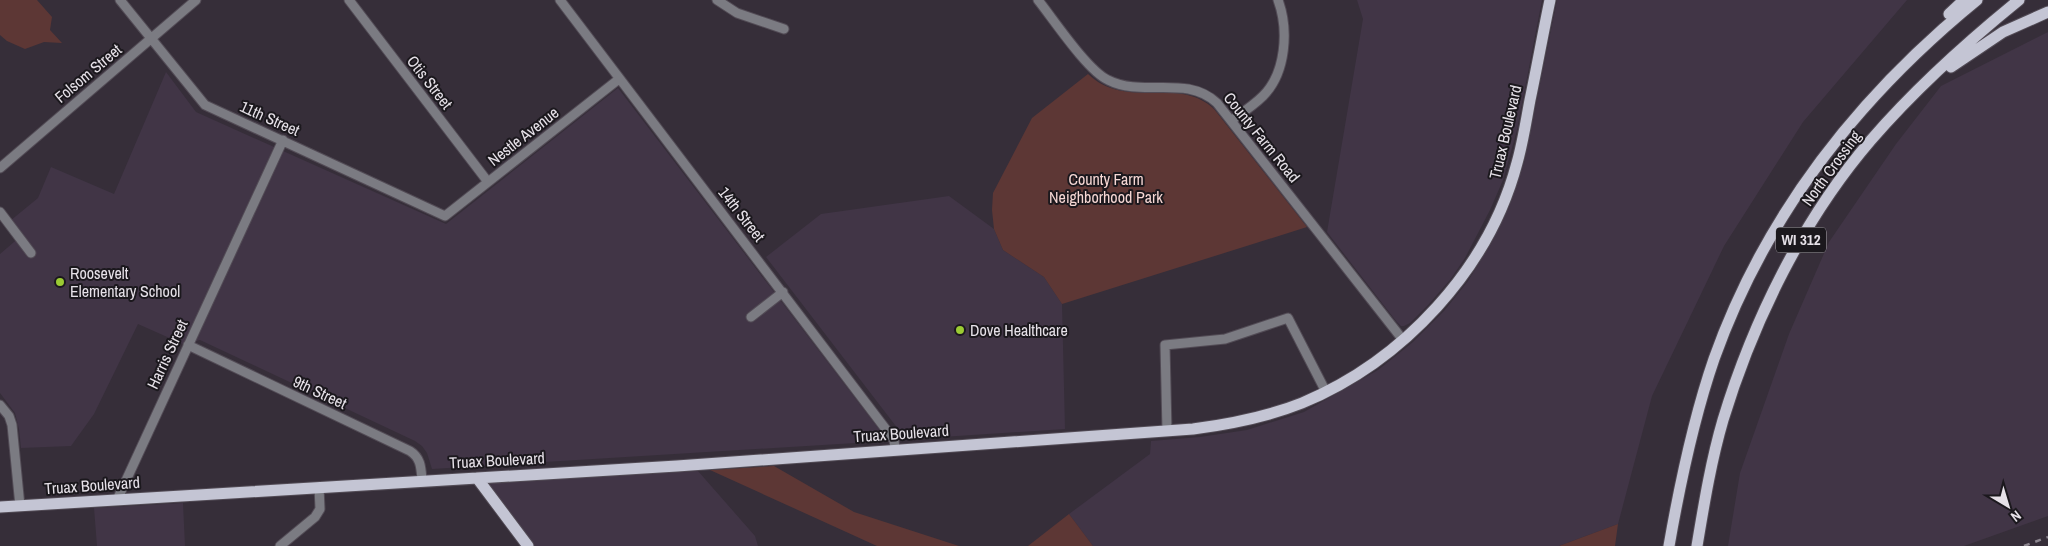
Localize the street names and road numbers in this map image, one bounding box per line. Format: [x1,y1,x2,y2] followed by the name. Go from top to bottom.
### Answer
[50,38,126,107] street label: Folsom Street
[402,51,458,114] street label: Otis Street
[1484,83,1526,181] street label: Truax Boulevard
[1219,87,1305,187] street label: County Farm Road
[237,95,304,141] street label: 11th Street
[483,101,563,171] street label: Nestle Avenue
[1796,125,1866,210] street label: North Crossing
[714,182,771,246] street label: 14th Street
[1776,228,1826,252] road number: WI 312
[141,315,193,392] street label: Harris Street
[290,370,351,414] street label: 9th Street
[852,419,950,447] street label: Truax Boulevard
[449,447,545,473] street label: Truax Boulevard
[43,471,141,499] street label: Truax Boulevard

